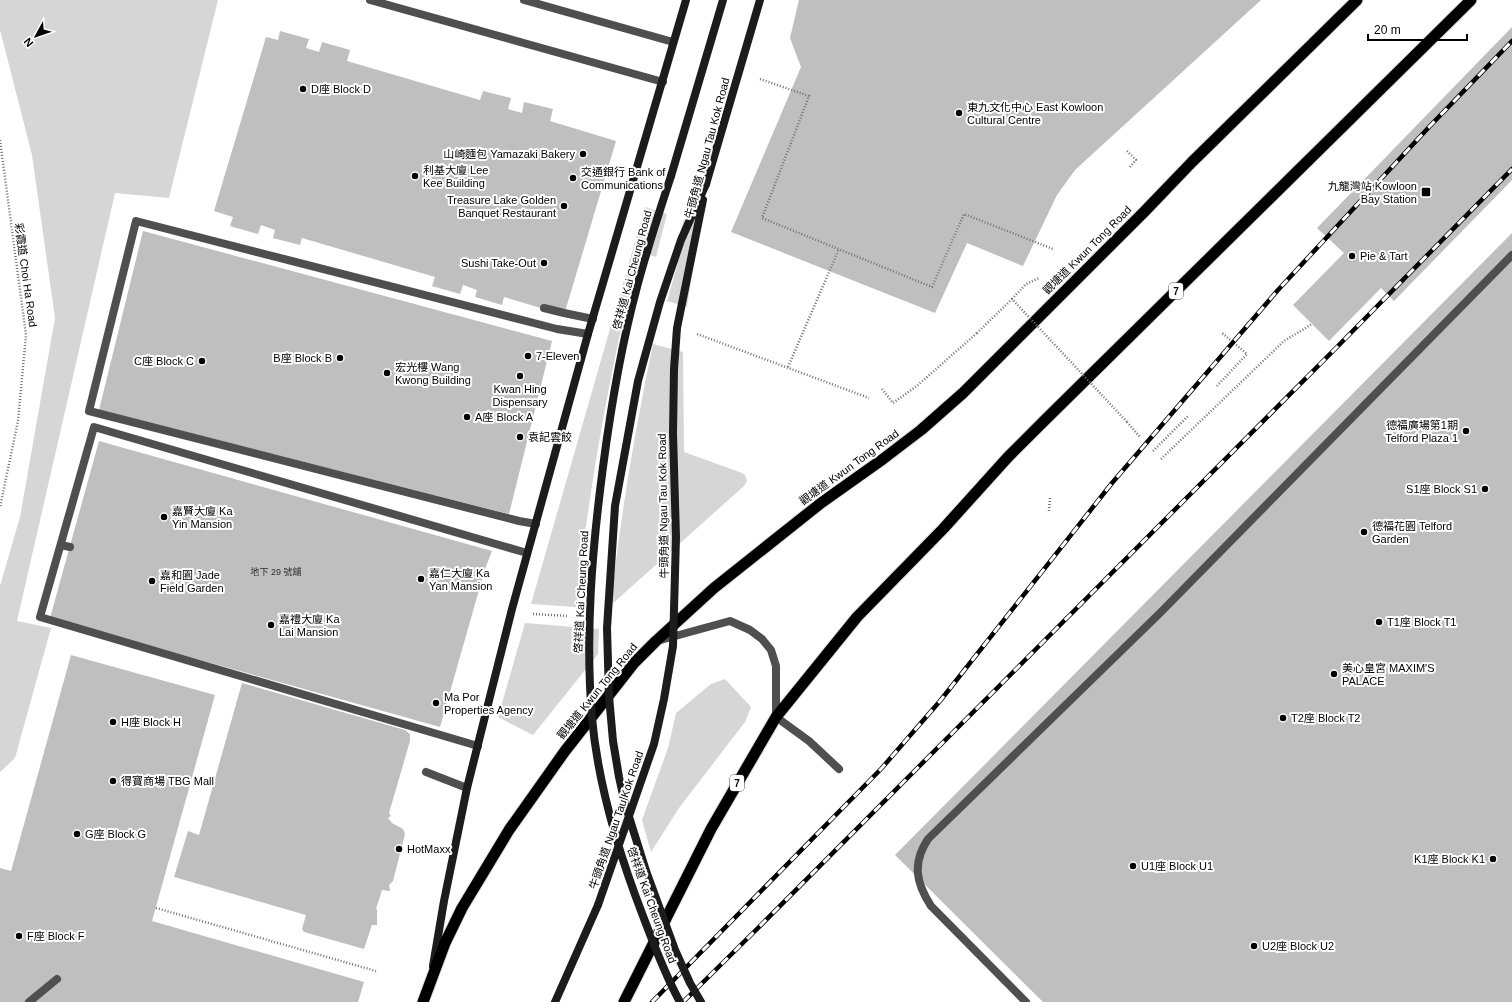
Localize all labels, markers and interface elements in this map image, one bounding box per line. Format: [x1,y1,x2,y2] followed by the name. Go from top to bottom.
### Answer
[16,16,56,56] north arrow
[1368,16,1467,42] scale bar
[1374,23,1401,37] text: 20 m
[21,35,35,49] text: N
[682,76,732,220] street label: 牛頭角道 Ngau Tau Kok Road
[311,83,371,95] place label: D座 Block D
[298,84,308,94] marker: D座 Block D
[967,101,1103,126] place label: 東九文化中心 East Kowloon Cultural Centre
[954,108,964,118] marker: 東九文化中心 East Kowloon Cultural Centre
[443,148,575,160] place label: 山崎麵包 Yamazaki Bakery
[578,149,588,159] marker: 山崎麵包 Yamazaki Bakery
[423,164,488,189] place label: 利基大廈 Lee Kee Building
[581,166,666,191] place label: 交通銀行 Bank of Communications
[410,171,420,181] marker: 利基大廈 Lee Kee Building
[568,173,578,183] marker: 交通銀行 Bank of Communications
[1328,180,1417,205] place label: 九龍灣站 Kowloon Bay Station
[1420,186,1432,198] marker: 九龍灣站 Kowloon Bay Station
[447,194,556,219] place label: Treasure Lake Golden Banquet Restaurant
[559,201,569,211] marker: Treasure Lake Golden Banquet Restaurant
[1040,203,1134,297] street label: 觀塘道 Kwun Tong Road
[610,209,654,331] street label: 啓祥道 Kai Cheung Road
[13,222,39,328] street label: 彩霞道 Choi Ha Road
[1360,250,1408,262] place label: Pie & Tart
[1347,251,1357,261] marker: Pie & Tart
[461,257,536,269] place label: Sushi Take-Out
[539,258,549,268] marker: Sushi Take-Out
[1169,283,1183,299] road number: 7
[536,350,579,362] place label: 7-Eleven
[523,351,533,361] marker: 7-Eleven
[273,352,332,364] place label: B座 Block B
[335,353,345,363] marker: B座 Block B
[134,355,194,367] place label: C座 Block C
[197,356,207,366] marker: C座 Block C
[395,361,471,386] place label: 宏光樓 Wang Kwong Building
[382,368,392,378] marker: 宏光樓 Wang Kwong Building
[515,371,525,381] marker: Kwan Hing Dispensary
[492,383,548,408] place label: Kwan Hing Dispensary
[475,411,534,423] place label: A座 Block A
[462,412,472,422] marker: A座 Block A
[1385,419,1458,444] place label: 德福廣場第1期 Telford Plaza 1
[1461,426,1471,436] marker: 德福廣場第1期 Telford Plaza 1
[797,427,901,507] street label: 觀塘道 Kwun Tong Road
[528,431,572,443] place label: 袁記雲餃
[515,432,525,442] marker: 袁記雲餃
[656,433,670,579] street label: 牛頭角道 Ngau Tau Kok Road
[1406,483,1477,495] place label: S1座 Block S1
[1480,484,1490,494] marker: S1座 Block S1
[172,505,233,530] place label: 嘉賢大廈 Ka Yin Mansion
[159,512,169,522] marker: 嘉賢大廈 Ka Yin Mansion
[1372,520,1452,545] place label: 德福花園 Telford Garden
[1359,527,1369,537] marker: 德福花園 Telford Garden
[572,530,590,654] street label: 啓祥道 Kai Cheung Road
[250,567,302,577] house number: 地下 29 號舖
[429,567,492,592] place label: 嘉仁大廈 Ka Yan Mansion
[160,569,224,594] place label: 嘉和園 Jade Field Garden
[416,574,426,584] marker: 嘉仁大廈 Ka Yan Mansion
[147,576,157,586] marker: 嘉和園 Jade Field Garden
[279,613,340,638] place label: 嘉禮大廈 Ka Lai Mansion
[1387,616,1457,628] place label: T1座 Block T1
[1374,617,1384,627] marker: T1座 Block T1
[266,620,276,630] marker: 嘉禮大廈 Ka Lai Mansion
[555,641,639,741] street label: 觀塘道 Kwun Tong Road
[1342,662,1435,687] place label: 美心皇宮 MAXIM'S PALACE
[1329,669,1339,679] marker: 美心皇宮 MAXIM'S PALACE
[444,691,534,716] place label: Ma Por Properties Agency
[431,698,441,708] marker: Ma Por Properties Agency
[1291,712,1361,724] place label: T2座 Block T2
[1278,713,1288,723] marker: T2座 Block T2
[121,716,181,728] place label: H座 Block H
[108,717,118,727] marker: H座 Block H
[587,749,645,891] street label: 牛頭角道 Ngau Tau Kok Road
[121,775,214,787] place label: 得寶商場 TBG Mall
[730,775,744,791] road number: 7
[108,776,118,786] marker: 得寶商場 TBG Mall
[85,828,146,840] place label: G座 Block G
[72,829,82,839] marker: G座 Block G
[407,843,451,855] place label: HotMaxx
[394,844,404,854] marker: HotMaxx
[625,845,679,965] street label: 啓祥道 Kai Cheung Road
[1414,853,1485,865] place label: K1座 Block K1
[1488,854,1498,864] marker: K1座 Block K1
[1141,860,1213,872] place label: U1座 Block U1
[1128,861,1138,871] marker: U1座 Block U1
[27,930,85,942] place label: F座 Block F
[14,931,24,941] marker: F座 Block F
[1262,940,1334,952] place label: U2座 Block U2
[1249,941,1259,951] marker: U2座 Block U2

